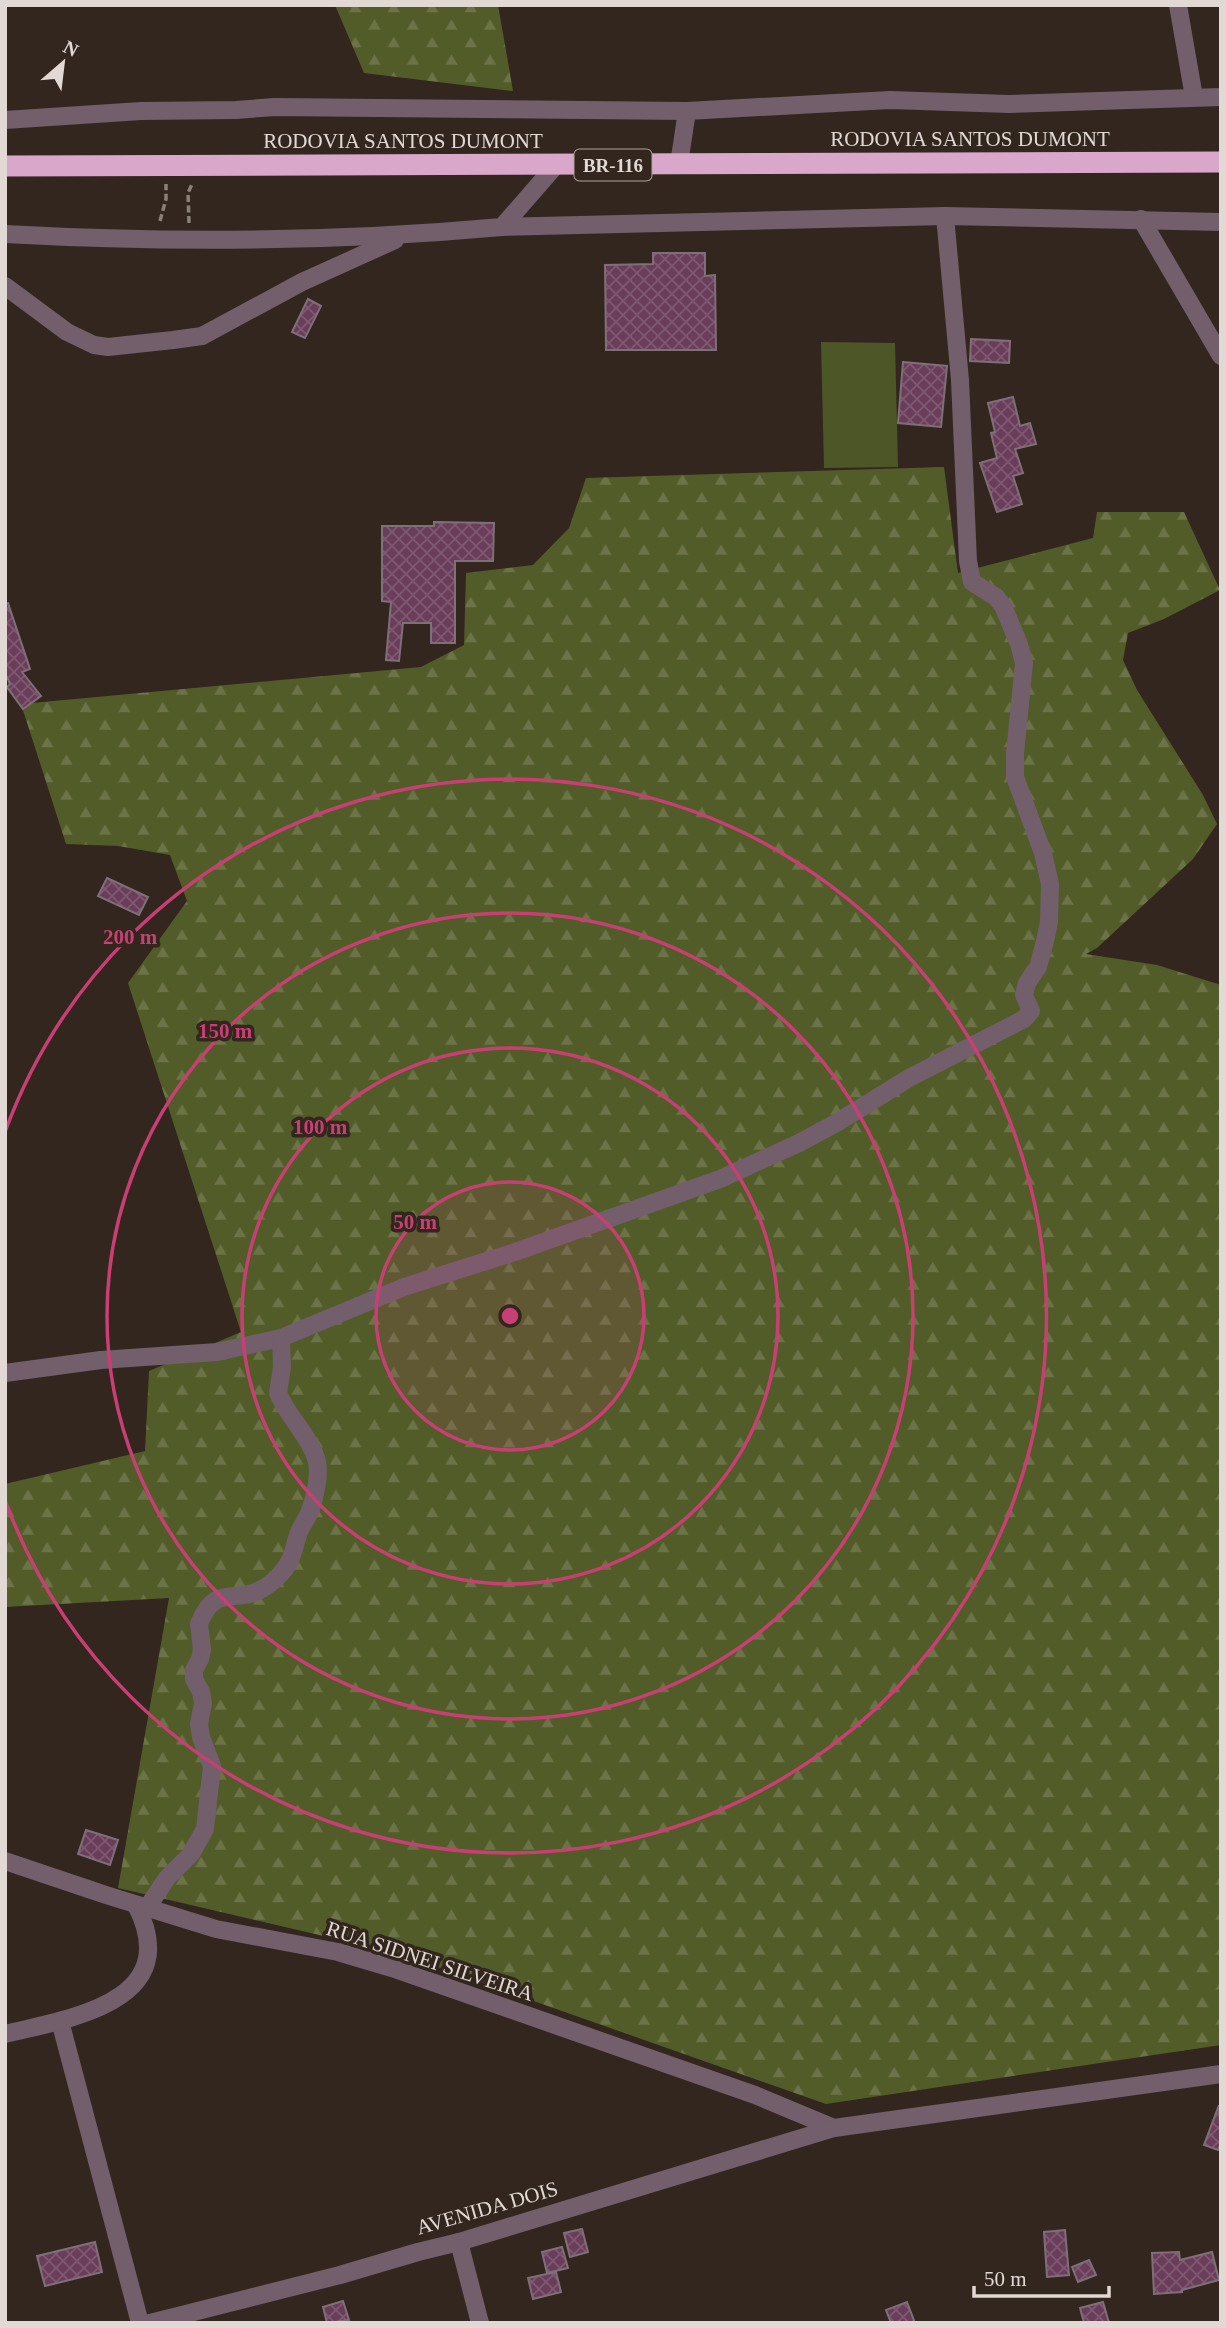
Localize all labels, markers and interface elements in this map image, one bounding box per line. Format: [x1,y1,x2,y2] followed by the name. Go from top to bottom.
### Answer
[28,28,98,98] north arrow
[60,36,82,61] text: N
[830,127,1110,151] street label: RODOVIA SANTOS DUMONT
[263,129,543,153] street label: RODOVIA SANTOS DUMONT
[574,150,652,181] road number: BR-116
[103,925,158,949] text: 200 m
[198,1019,253,1043] text: 150 m
[293,1115,348,1139] text: 100 m
[393,1210,437,1234] text: 50 m
[498,1304,522,1328] centre of rings
[323,1916,537,2006] street label: RUA SIDNEI SILVEIRA
[413,2176,561,2240] street label: AVENIDA DOIS
[974,2254,1109,2298] scale bar
[984,2267,1027,2291] text: 50 m

